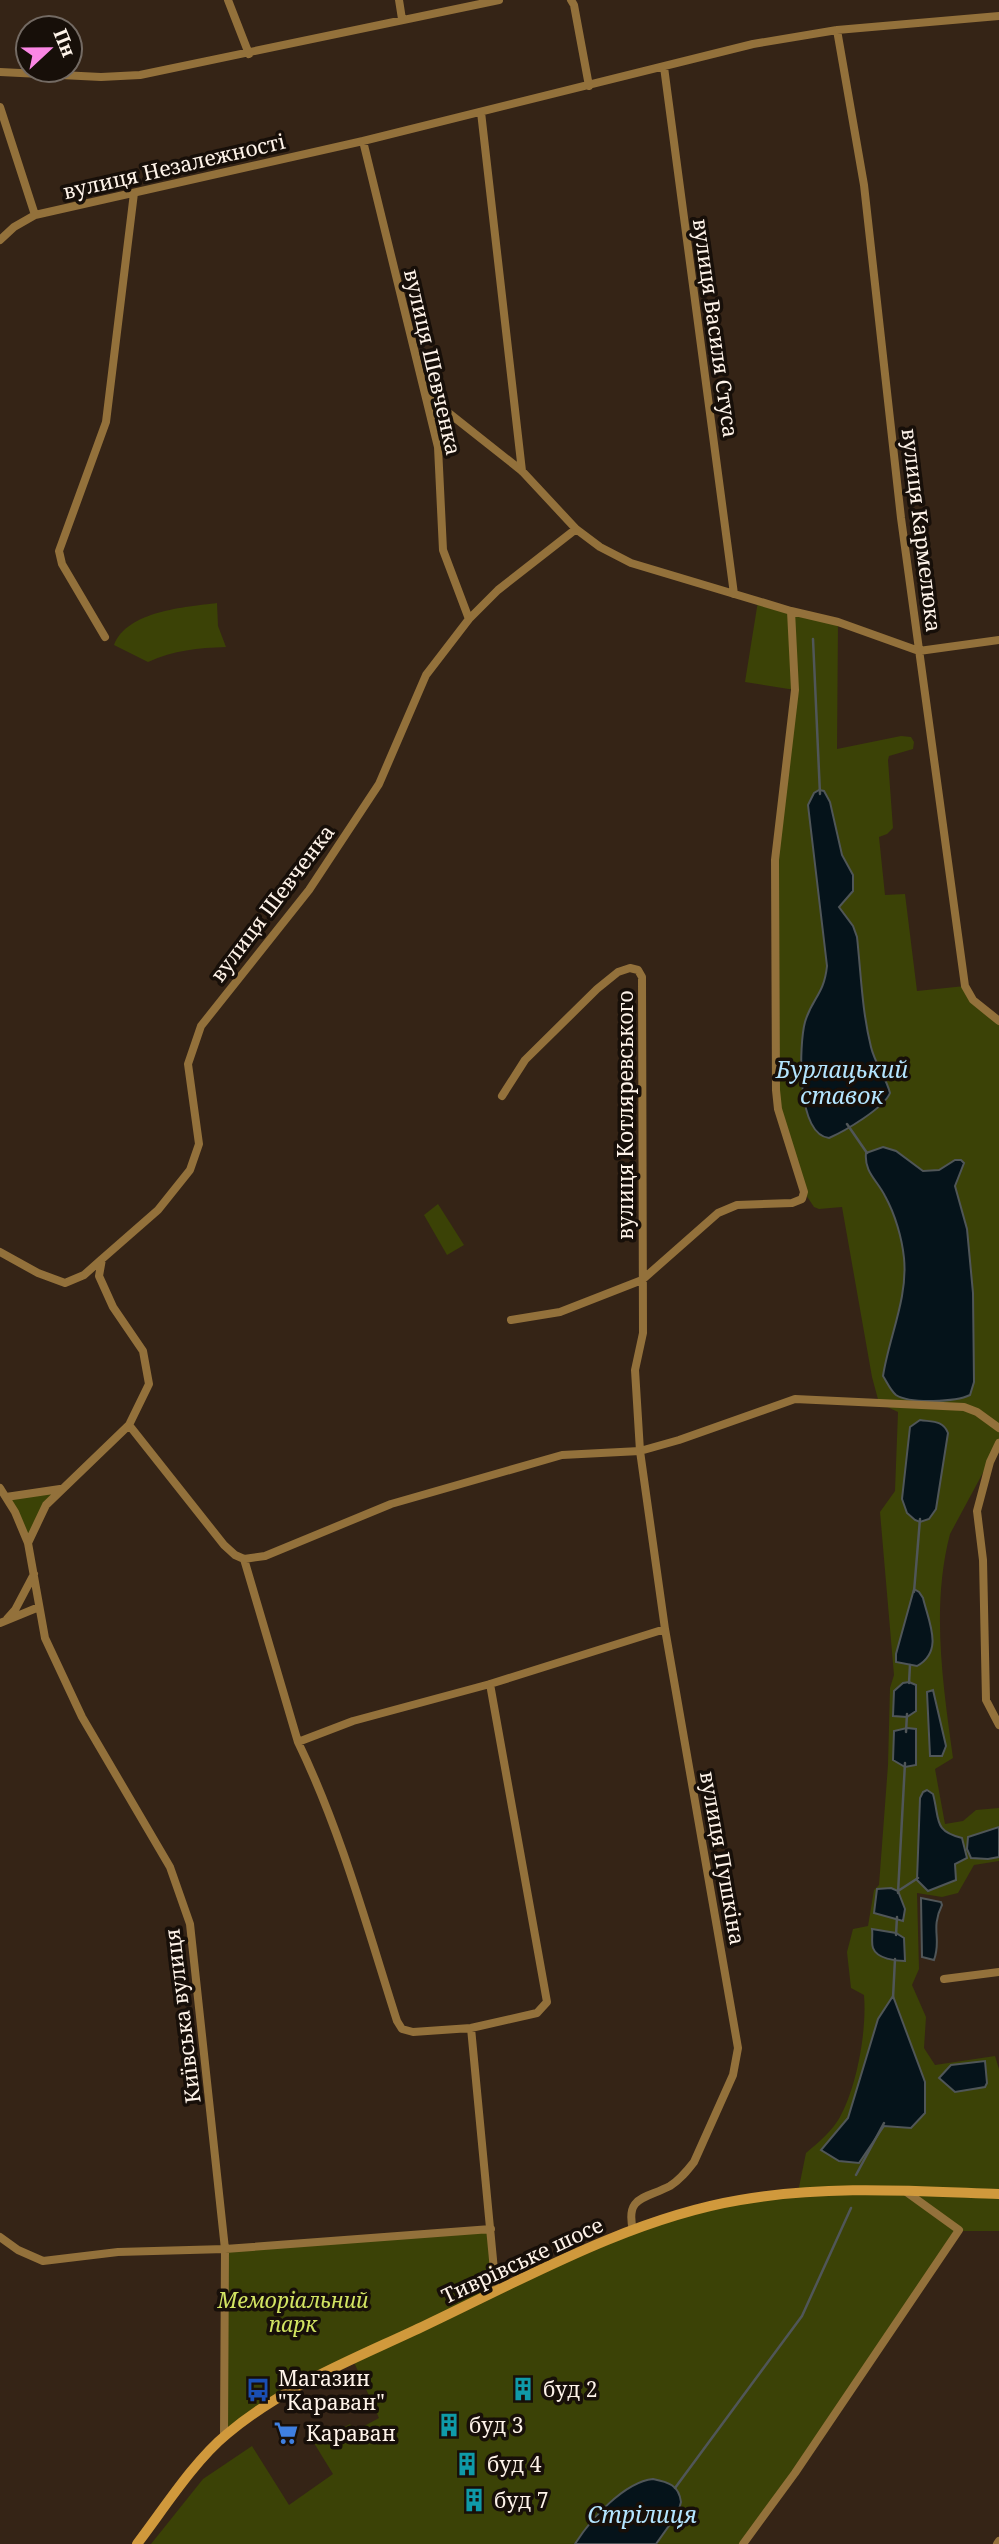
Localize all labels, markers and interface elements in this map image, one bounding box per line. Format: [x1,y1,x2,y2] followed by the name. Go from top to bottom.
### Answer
[14,14,84,84] north arrow
[47,25,82,61] text: Пн
[60,127,288,205] street label: вулиця Незалежності
[687,217,745,439] street label: вулиця Василя Стуса
[398,266,468,458] street label: вулиця Шевченка
[896,426,948,634] street label: вулиця Кармелюка
[204,819,340,987] street label: вулиця Шевченка
[611,990,639,1240] street label: вулиця Котляревського
[775,1053,909,1111] water label: Бурлацький ставок
[694,1769,752,1947] street label: вулиця Пушкіна
[157,1927,207,2105] street label: Київська вулиця
[437,2210,607,2310] street label: Тиврівське шосе
[216,2286,369,2338] park label: Меморіальний парк
[278,2364,385,2416] place label: Магазин "Караван"
[509,2375,537,2403] building icon: буд 2
[543,2375,597,2403] place label: буд 2
[244,2376,272,2404] bus stop icon: Магазин "Караван"
[435,2411,463,2439] building icon: буд 3
[469,2411,523,2439] place label: буд 3
[272,2419,300,2447] supermarket icon: Караван
[306,2419,396,2447] place label: Караван
[453,2450,481,2478] building icon: буд 4
[487,2450,542,2478] place label: буд 4
[460,2486,488,2514] building icon: буд 7
[494,2486,548,2514] place label: буд 7
[587,2498,697,2530] water label: Стрілиця

